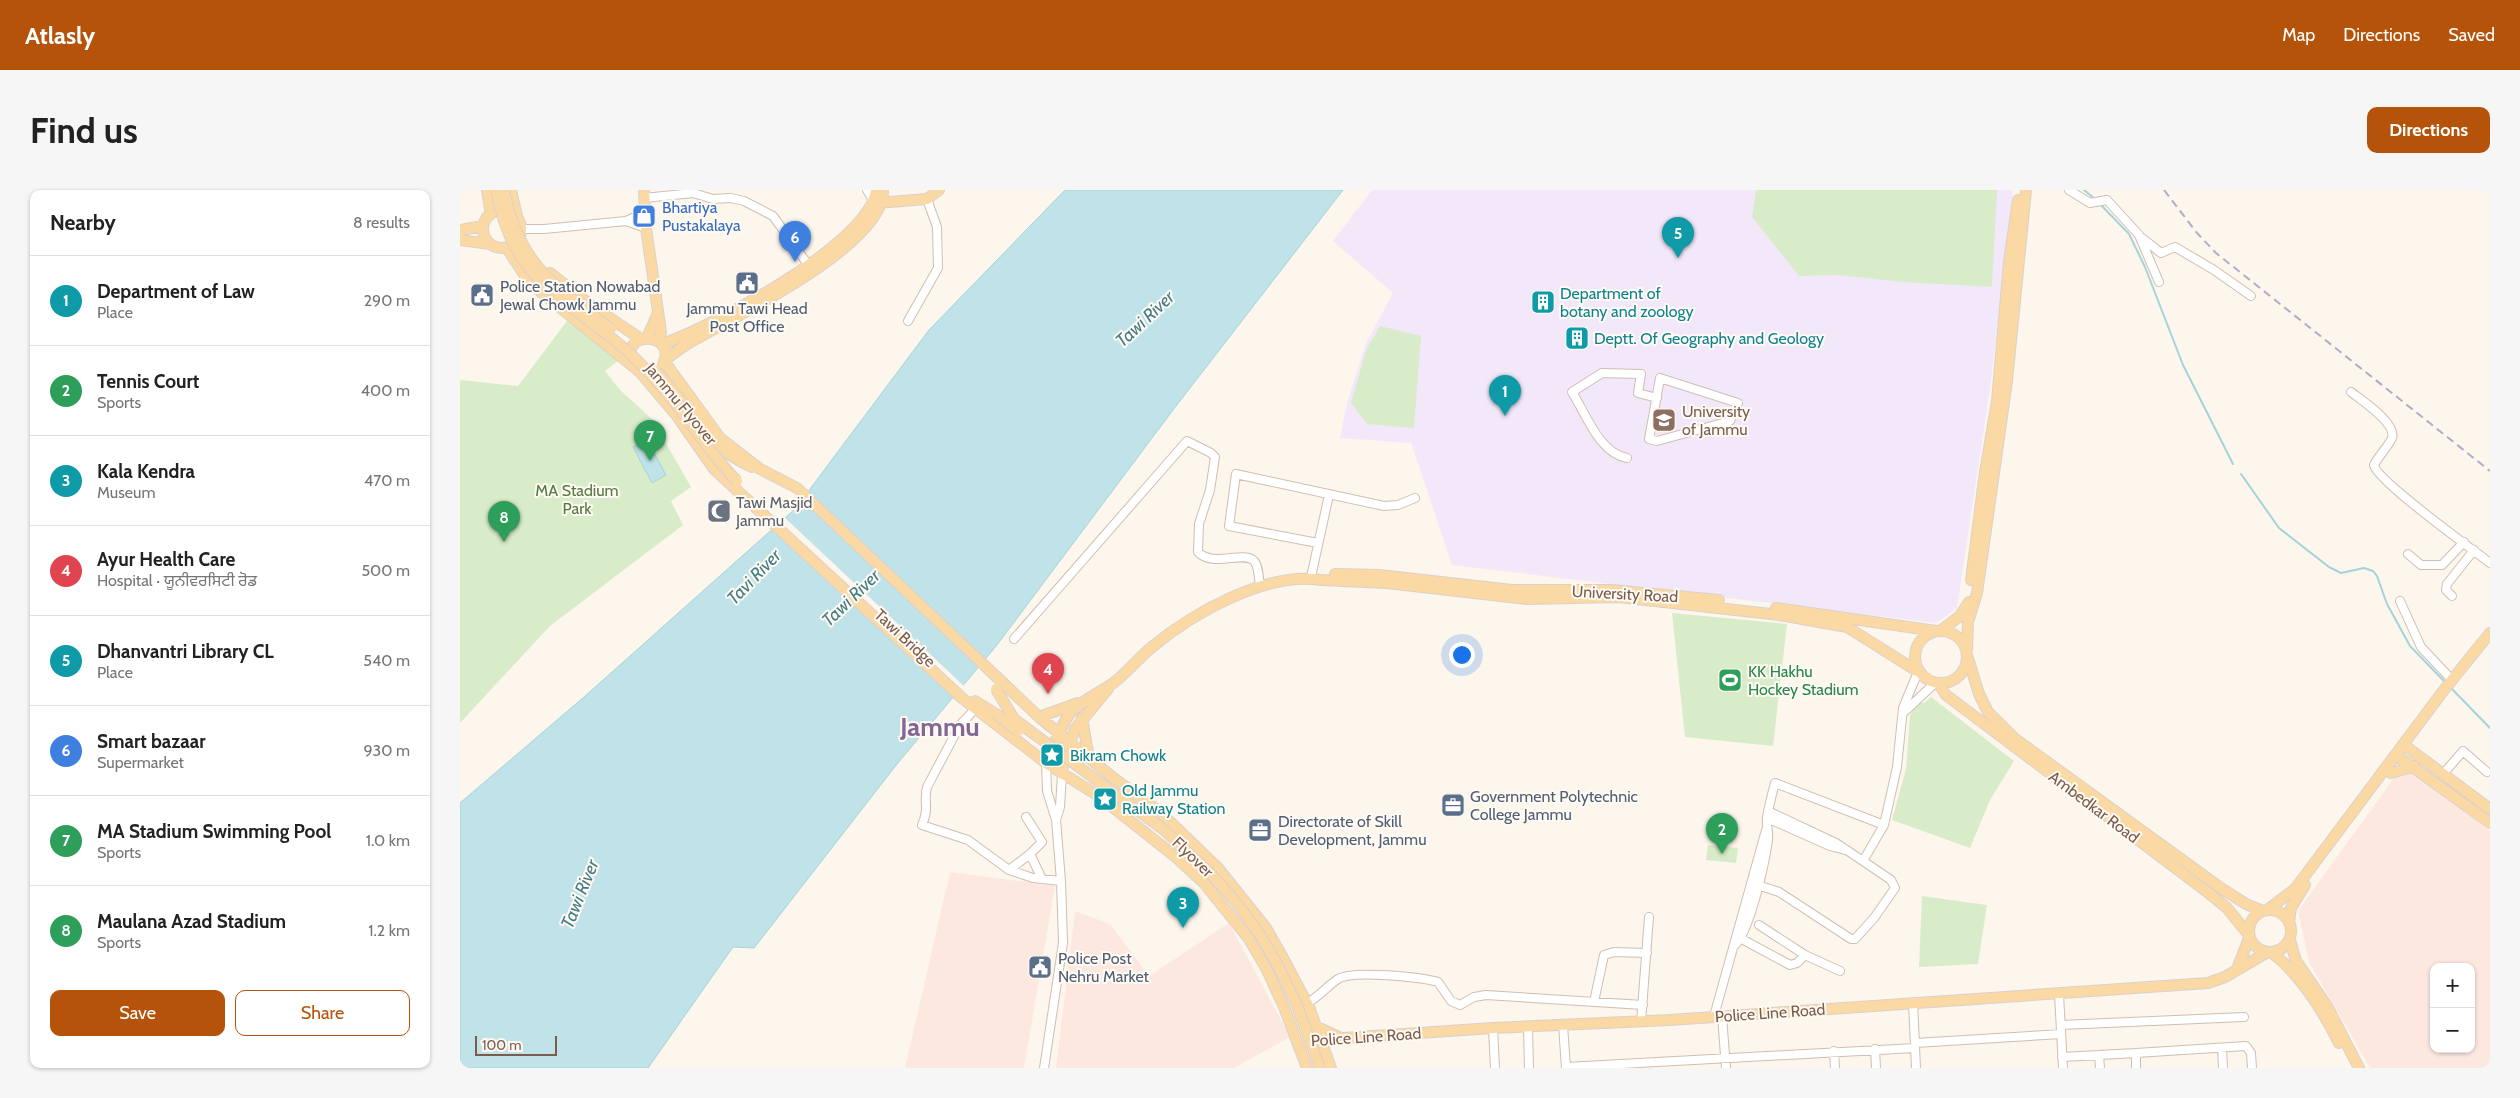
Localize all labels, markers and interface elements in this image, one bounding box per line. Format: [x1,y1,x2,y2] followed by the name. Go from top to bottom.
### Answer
[25,21,95,50] text: Atlasly
[2282,24,2315,46] text: Map
[2343,24,2420,46] text: Directions
[2448,24,2495,46] text: Saved
[2367,107,2490,153] button: Directions
[30,109,138,152] text: Find us
[662,198,741,235] place label: Bhartiya Pustakalaya
[631,203,657,229] shop icon: Bhartiya Pustakalaya
[50,210,116,235] text: Nearby
[353,213,410,232] text: 8 results
[1662,217,1694,258] pin: 5
[779,221,811,262] pin: 6
[734,270,760,296] public building icon: Jammu Tawi Head Post Office
[499,277,660,314] place label: Police Station Nowabad Jewal Chowk Jammu
[97,280,255,303] text: Department of Law
[469,282,495,308] public building icon: Police Station Nowabad Jewal Chowk Jammu
[1560,284,1694,321] place label: Department of botany and zoology
[1111,285,1180,352] water label: Tawi River
[1530,289,1556,315] building icon: Department of botany and zoology
[63,291,69,310] text: 1
[364,291,410,310] text: 290 m
[685,299,808,336] place label: Jammu Tawi Head Post Office
[97,303,133,322] text: Place
[1564,325,1590,351] building icon: Deptt. Of Geography and Geology
[1594,329,1824,348] place label: Deptt. Of Geography and Geology
[641,358,721,450] street label: Jammu Flyover
[97,370,199,393] text: Tennis Court
[1489,375,1521,416] pin: 1
[62,381,70,400] text: 2
[361,381,410,400] text: 400 m
[97,393,141,412] text: Sports
[1682,402,1750,439] place label: University of Jammu
[1651,407,1677,433] school or university icon: University of Jammu
[634,420,666,461] pin: 7
[97,460,195,483] text: Kala Kendra
[62,471,70,490] text: 3
[364,471,410,490] text: 470 m
[535,481,619,518] park label: MA Stadium Park
[97,483,155,502] text: Museum
[735,493,812,530] place label: Tawi Masjid Jammu
[706,498,732,524] mosque icon: Tawi Masjid Jammu
[488,501,520,542] pin: 8
[722,544,787,609] water label: Tavi River
[97,548,235,571] text: Ayur Health Care
[61,561,71,580] text: 4
[361,561,410,580] text: 500 m
[817,564,886,631] water label: Tawi River
[97,571,257,590] text: Hospital · ਯੂਨੀਵਰਸਿਟੀ ਰੋਡ
[1571,582,1679,606] street label: University Road
[871,605,939,671] street label: Tawi Bridge
[97,640,274,663] text: Dhanvantri Library CL
[1449,642,1475,668] your location
[62,651,70,670] text: 5
[363,651,410,670] text: 540 m
[1032,653,1064,694] pin: 4
[1748,662,1859,699] place label: KK Hakhu Hockey Stadium
[97,663,133,682] text: Place
[1717,667,1743,693] sports icon: KK Hakhu Hockey Stadium
[899,711,980,743] district label: Jammu
[97,730,205,753] text: Smart bazaar
[62,741,71,760] text: 6
[363,741,410,760] text: 930 m
[1039,742,1065,768] place icon: Bikram Chowk
[1070,746,1167,765] place label: Bikram Chowk
[97,753,184,772] text: Supermarket
[2045,767,2143,847] street label: Ambedkar Road
[1122,781,1226,818] place label: Old Jammu Railway Station
[1092,786,1118,812] place icon: Old Jammu Railway Station
[1470,787,1638,824] place label: Government Polytechnic College Jammu
[1440,792,1466,818] office icon: Government Polytechnic College Jammu
[1278,812,1427,849] place label: Directorate of Skill Development, Jammu
[1706,813,1738,854] pin: 2
[1247,817,1273,843] office icon: Directorate of Skill Development, Jammu
[97,820,331,843] text: MA Stadium Swimming Pool
[62,831,70,850] text: 7
[366,831,410,850] text: 1.0 km
[1169,833,1218,882] street label: Flyover
[97,843,141,862] text: Sports
[556,855,604,932] water label: Tawi River
[1167,887,1199,928] pin: 3
[97,910,286,933] text: Maulana Azad Stadium
[61,921,71,940] text: 8
[368,921,410,940] text: 1.2 km
[97,933,141,952] text: Sports
[1058,949,1150,986] place label: Police Post Nehru Market
[1027,954,1053,980] public building icon: Police Post Nehru Market
[2430,963,2475,1053] map controls
[2430,963,2475,1008] button: +
[50,990,225,1036] button: Save
[235,990,410,1036] button: Share
[1714,1000,1826,1026] street label: Police Line Road
[2430,1008,2475,1053] button: −
[1310,1024,1422,1050] street label: Police Line Road
[475,1033,558,1056] scale bar
[482,1036,522,1054] text: 100 m

